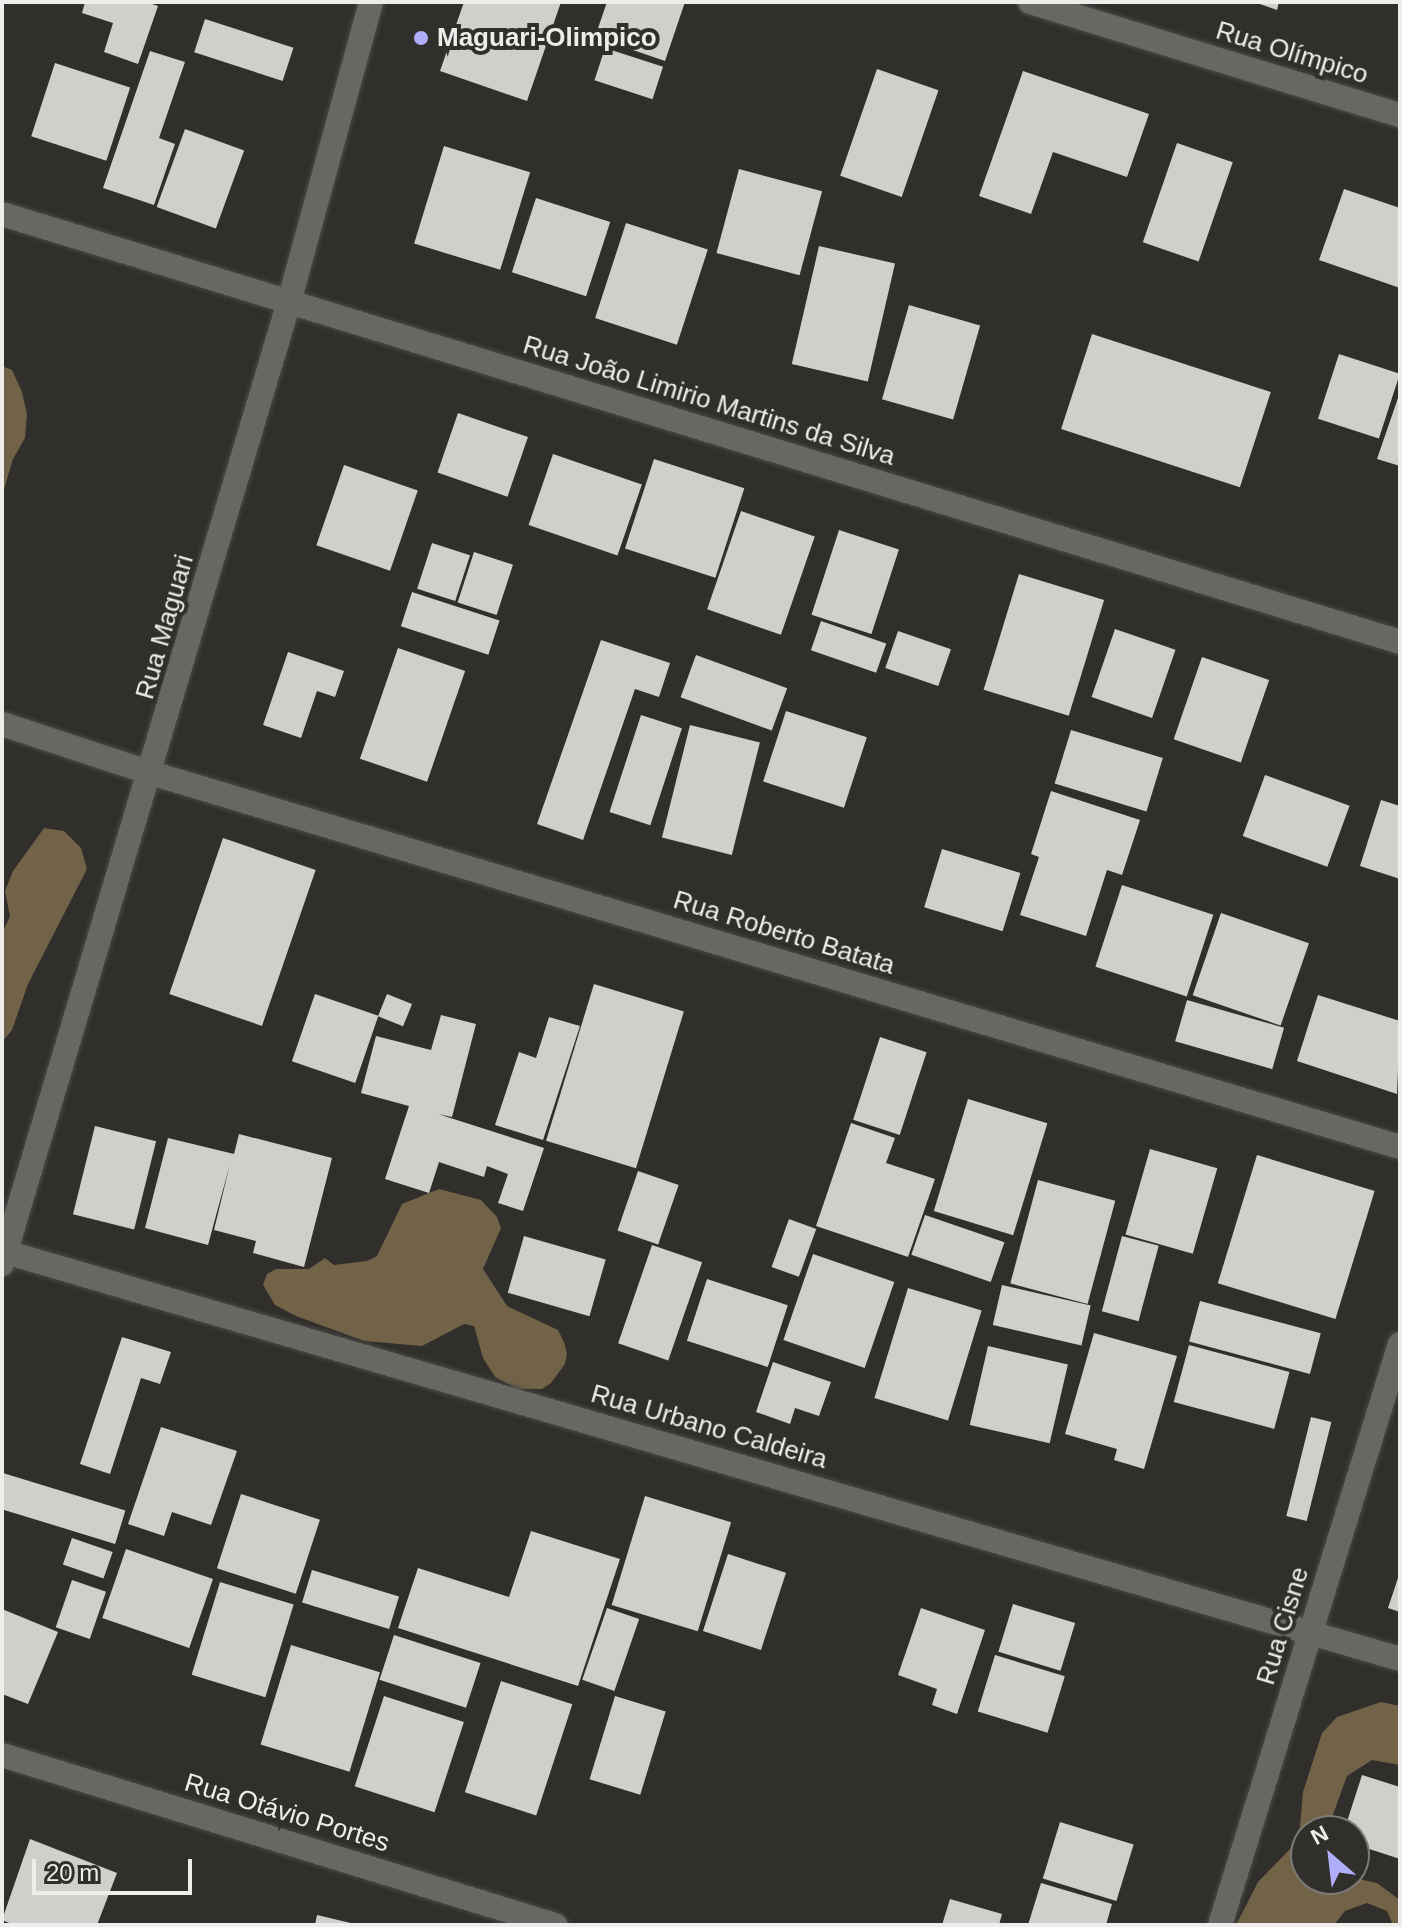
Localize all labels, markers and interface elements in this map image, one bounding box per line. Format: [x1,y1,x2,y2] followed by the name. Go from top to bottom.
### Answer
[1212,15,1372,91] street label: Rua Olímpico
[437,22,657,54] place label: Maguari-Olimpico
[412,29,430,47] marker: Maguari-Olimpico
[519,329,899,473] street label: Rua João Limirio Martins da Silva
[129,551,201,703] street label: Rua Maguari
[670,884,898,982] street label: Rua Roberto Batata
[587,1378,831,1476] street label: Rua Urbano Caldeira
[1250,1563,1316,1689] street label: Rua Cisne
[181,1767,393,1859] street label: Rua Otávio Portes
[1290,1815,1370,1895] north arrow
[1307,1820,1332,1850] text: N
[36,1843,196,1893] scale bar
[46,1859,99,1886] text: 20 m

